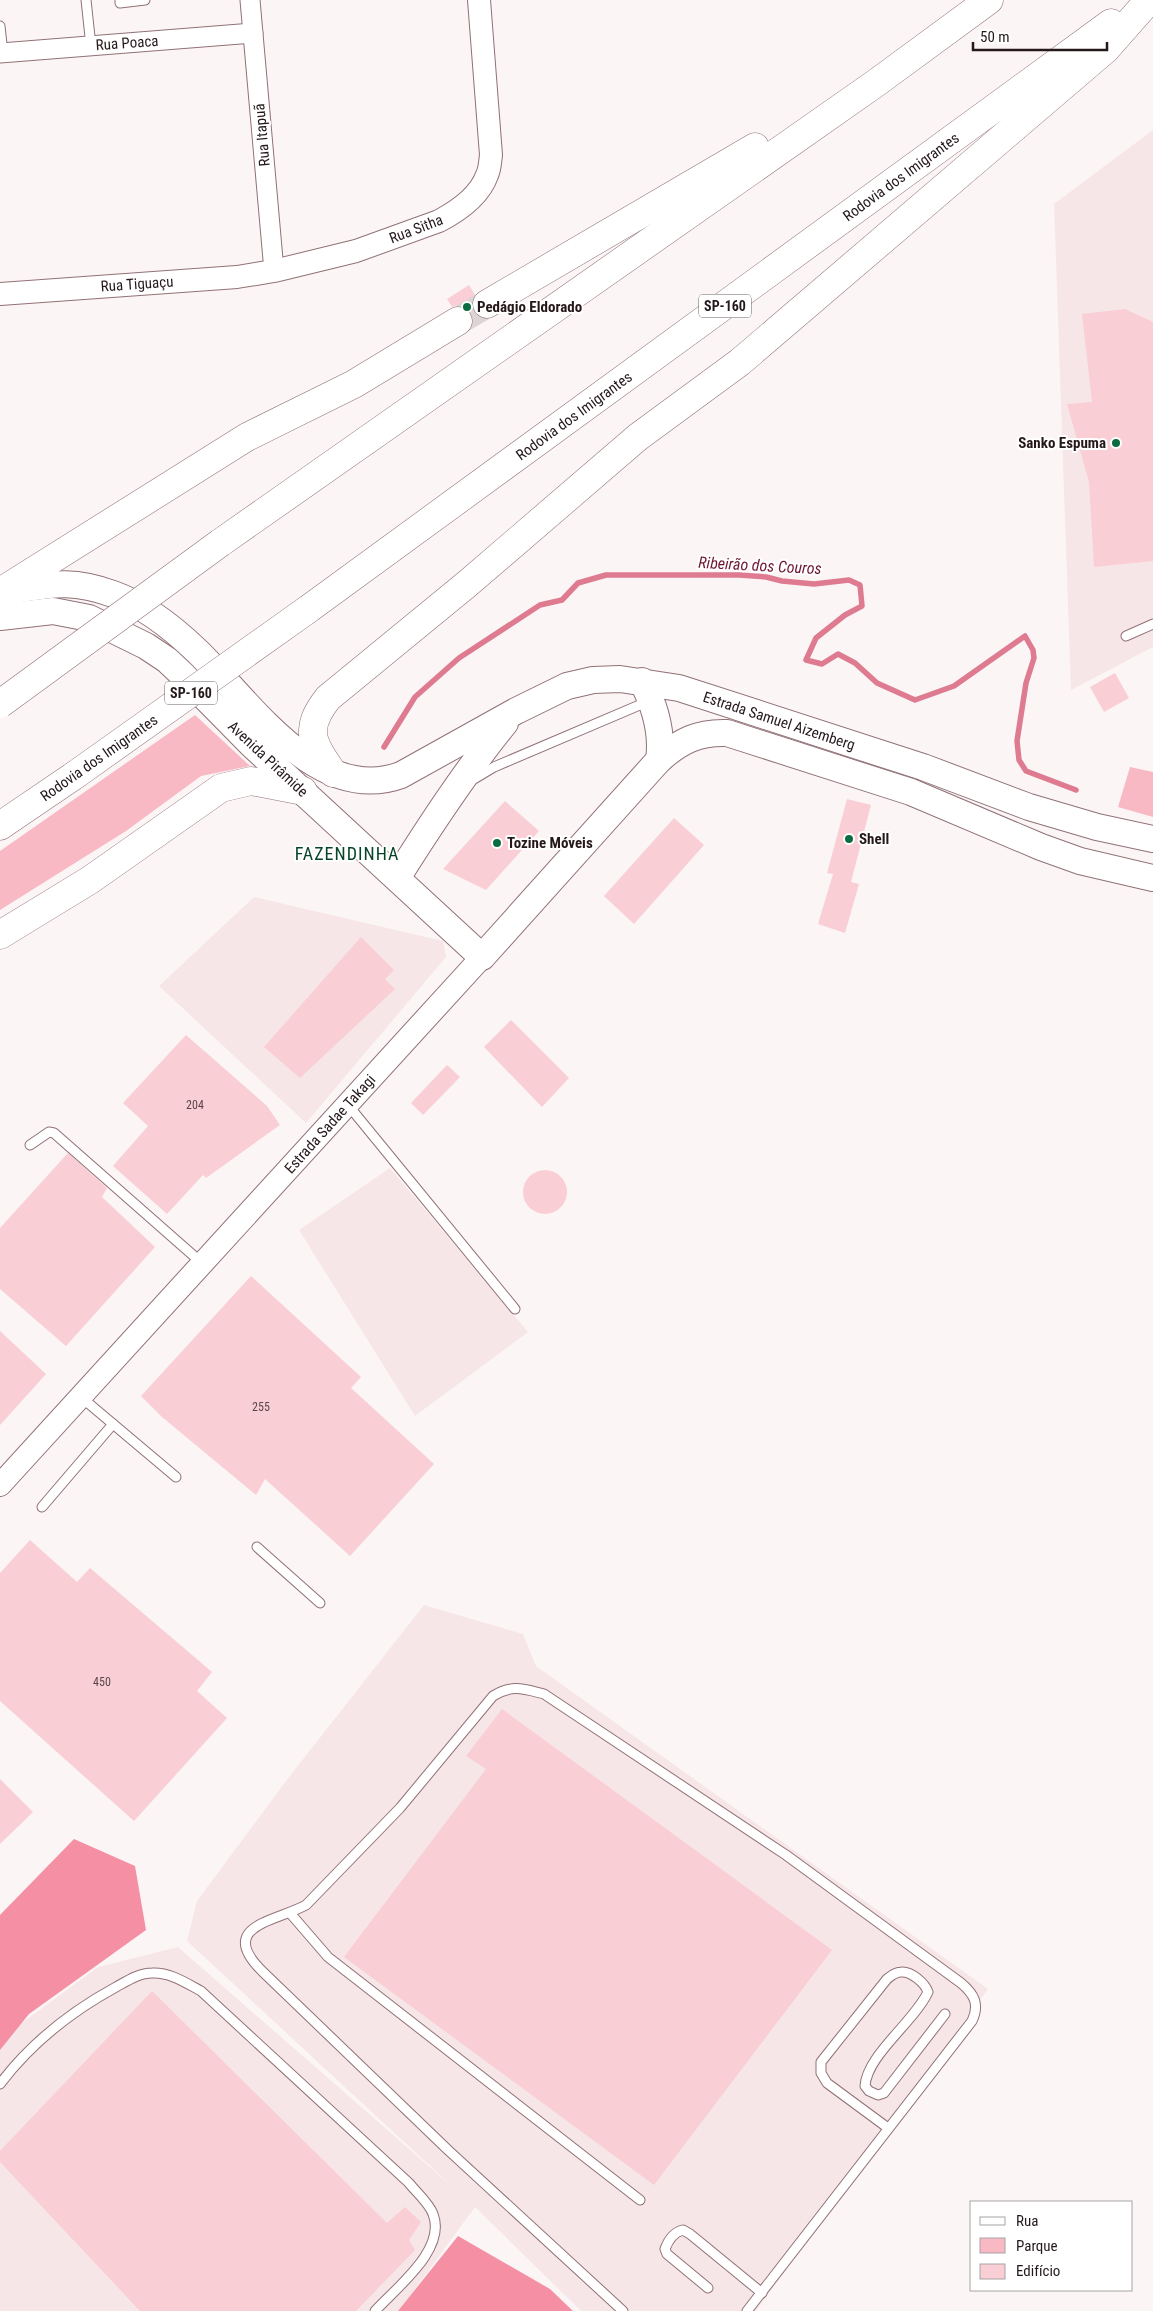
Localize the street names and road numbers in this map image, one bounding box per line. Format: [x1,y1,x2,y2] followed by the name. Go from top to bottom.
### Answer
[95,32,159,54] street label: Rua Poaca
[250,103,274,167] street label: Rua Itapuã
[839,129,963,225] street label: Rodovia dos Imigrantes
[387,211,445,247] street label: Rua Sitha
[100,272,174,296] street label: Rua Tiguaçu
[699,294,751,318] road number: SP-160
[512,368,636,464] street label: Rodovia dos Imigrantes
[165,681,217,704] road number: SP-160
[701,688,857,754] street label: Estrada Samuel Aizemberg
[37,711,161,805] street label: Rodovia dos Imigrantes
[224,717,312,801] street label: Avenida Pirâmide
[281,1071,379,1177] street label: Estrada Sadae Takagi

